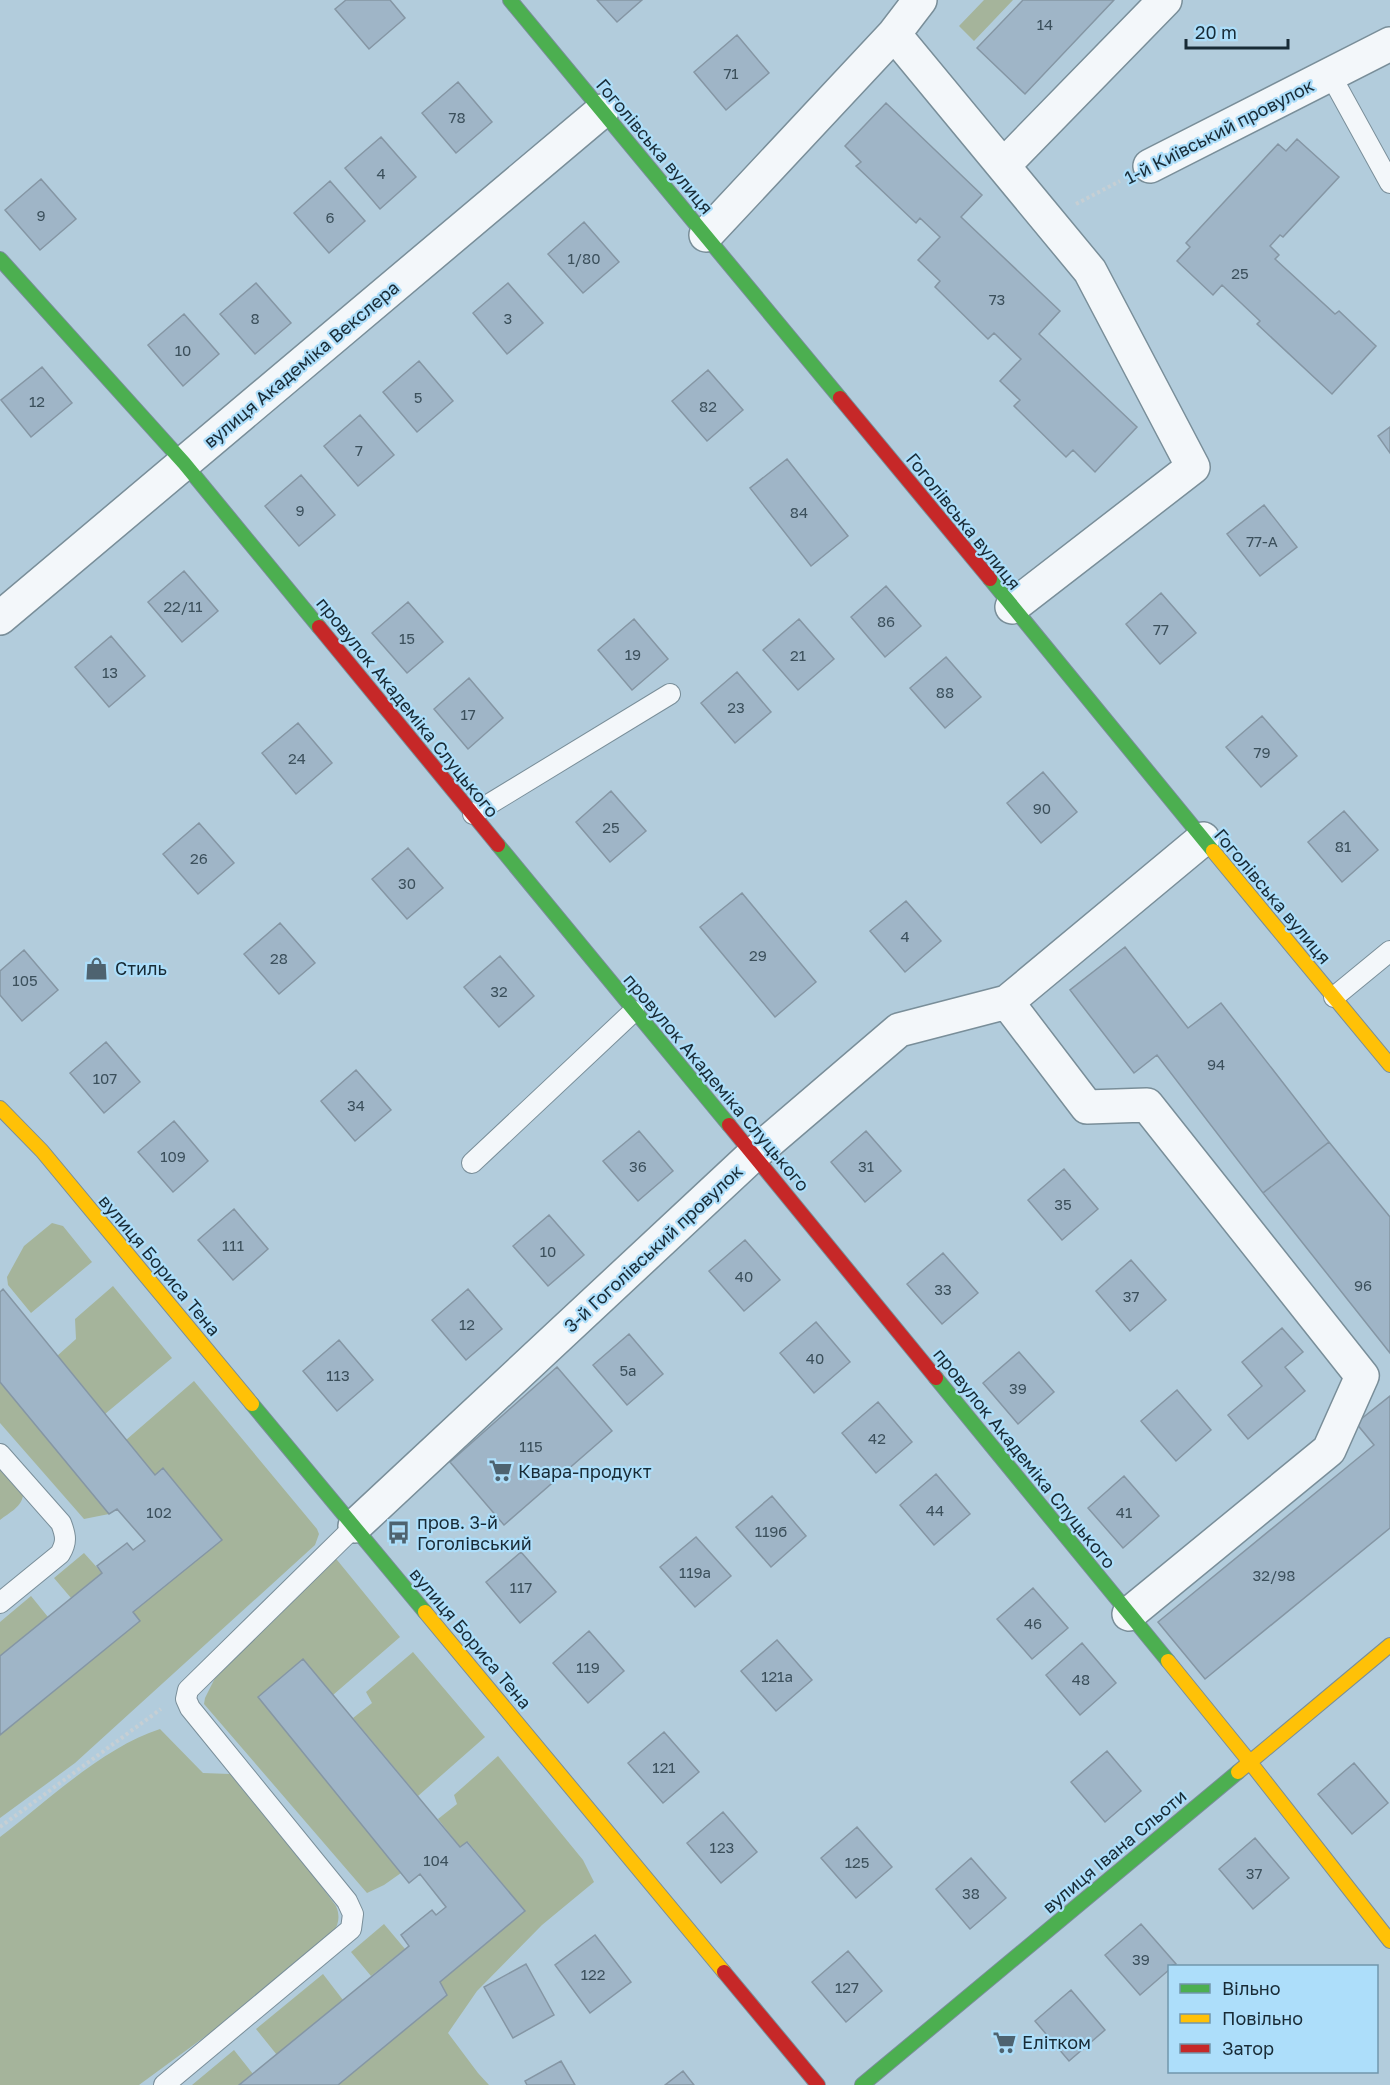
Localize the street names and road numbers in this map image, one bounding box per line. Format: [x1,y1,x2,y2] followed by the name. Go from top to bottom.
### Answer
[592,74,718,218] street label: Гоголівська вулиця
[1121,74,1317,188] street label: 1-й Київський провулок
[199,276,403,452] street label: вулиця Академіка Векслера
[902,448,1026,594] street label: Гоголівська вулиця
[312,592,504,822] street label: провулок Академіка Слуцького
[1210,824,1336,968] street label: Гоголівська вулиця
[619,969,815,1195] street label: провулок Академіка Слуцького
[559,1159,747,1337] street label: 3-й Гоголівський провулок
[95,1190,225,1340] street label: вулиця Бориса Тена
[929,1343,1121,1573] street label: провулок Академіка Слуцького
[406,1563,536,1713] street label: вулиця Бориса Тена
[1038,1784,1190,1918] street label: вулиця Івана Сльоти

